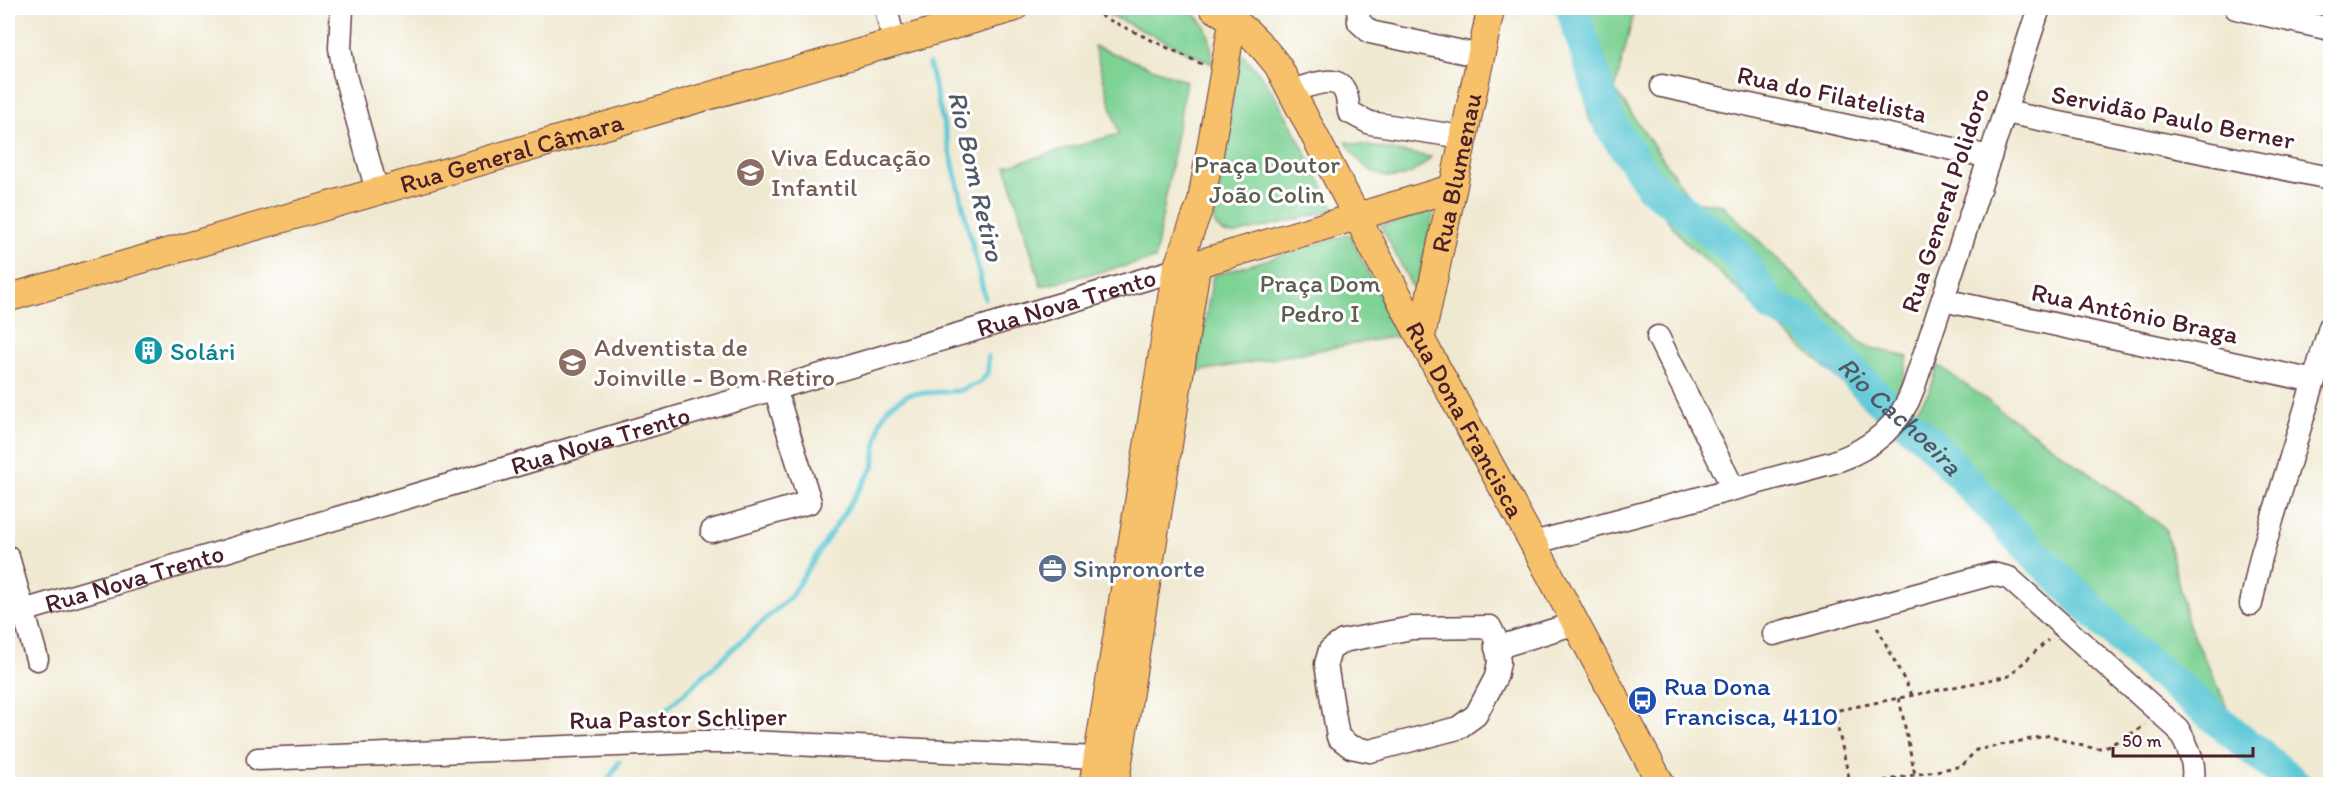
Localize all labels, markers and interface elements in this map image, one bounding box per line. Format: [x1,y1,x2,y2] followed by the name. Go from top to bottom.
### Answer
[1734,58,1930,130] street label: Rua do Filatelista
[2049,78,2298,156] street label: Servidão Paulo Berner
[1894,83,1996,317] street label: Rua General Polidoro
[941,88,1012,265] water label: Rio Bom Retiro
[1424,90,1489,255] street label: Rua Blumenau
[396,105,627,200] street label: Rua General Câmara
[771,141,931,203] place label: Viva Educação Infantil
[1194,148,1340,210] park label: Praça Doutor João Colin
[734,156,766,188] school or university icon: Viva Educação Infantil
[973,261,1160,344] street label: Rua Nova Trento
[1259,267,1381,329] park label: Praça Dom Pedro I
[2029,275,2242,351] street label: Rua Antônio Braga
[1399,316,1532,524] street label: Rua Dona Francisca
[594,331,835,393] place label: Adventista de Joinville - Bom Retiro
[133,335,165,367] building icon: Solári
[170,335,235,367] place label: Solári
[557,346,589,378] school or university icon: Adventista de Joinville - Bom Retiro
[1831,349,1970,483] water label: Rio Cachoeira
[507,399,694,482] street label: Rua Nova Trento
[41,536,228,620] street label: Rua Nova Trento
[1036,552,1068,584] office icon: Sinpronorte
[1073,552,1205,584] place label: Sinpronorte
[1664,670,1838,732] place label: Rua Dona Francisca, 4110
[1627,685,1659,717] bus stop icon: Rua Dona Francisca, 4110
[569,700,787,736] street label: Rua Pastor Schliper
[2113,720,2252,758] scale bar
[2122,730,2162,752] text: 50 m

